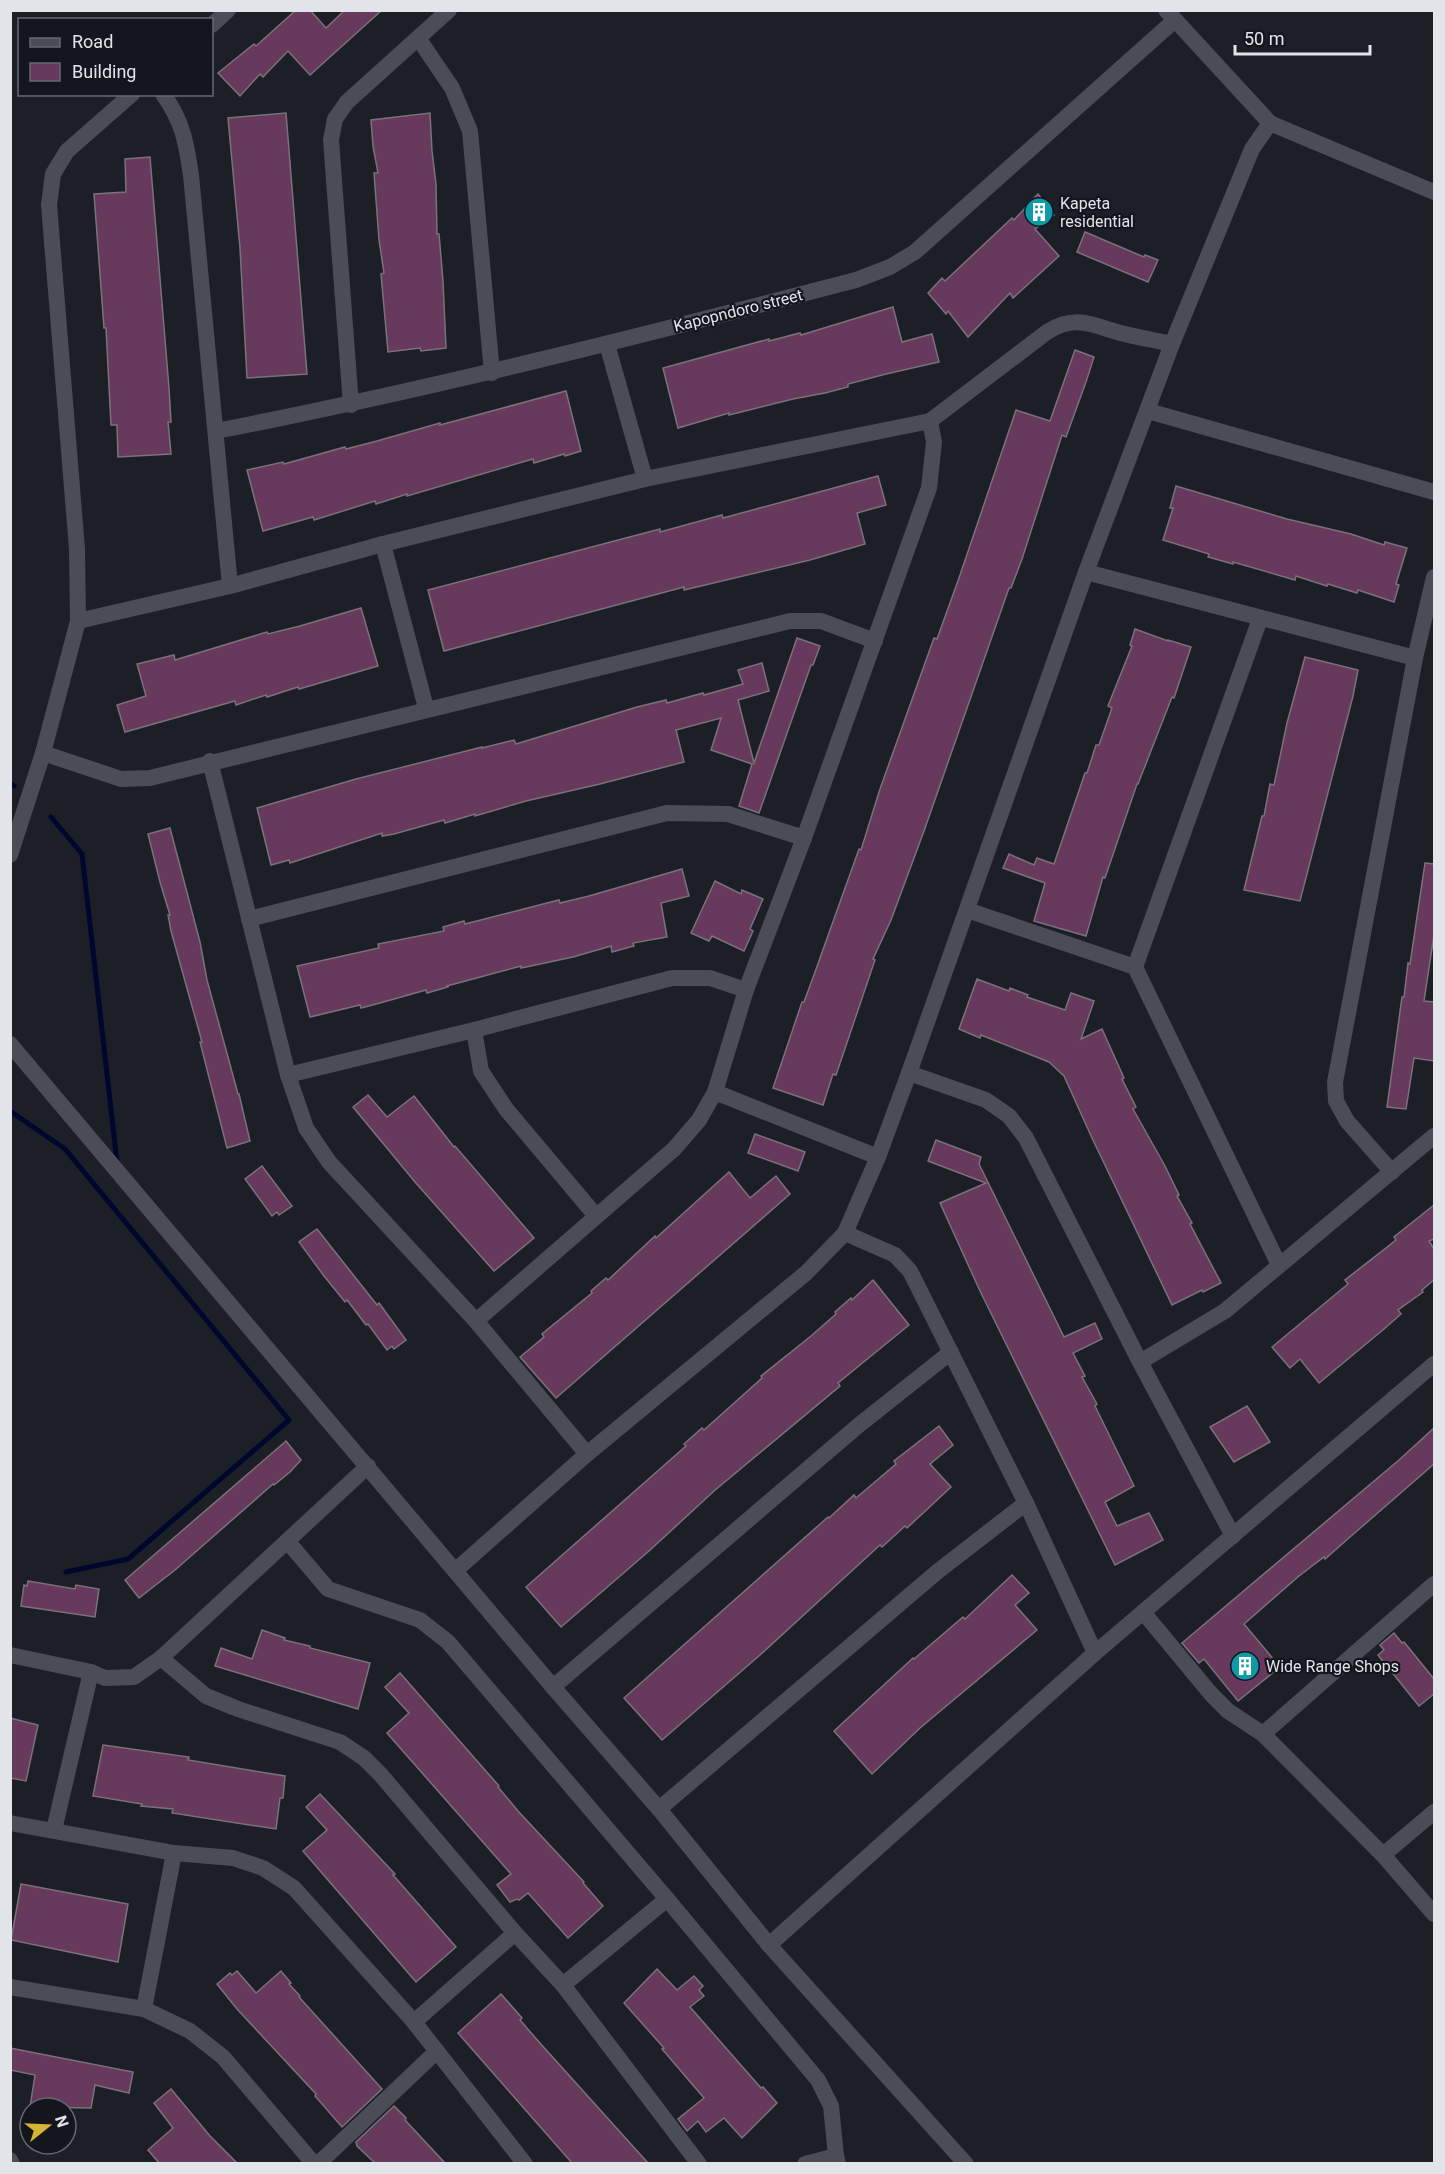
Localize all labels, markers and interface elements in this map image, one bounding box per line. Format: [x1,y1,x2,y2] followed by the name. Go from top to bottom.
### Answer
[18,18,213,96] legend
[1235,18,1370,56] scale bar
[1244,28,1284,49] text: 50 m
[72,31,113,52] text: Road
[72,61,136,82] text: Building
[1060,194,1134,231] place label: Kapeta residential
[1023,196,1055,228] building icon: Kapeta residential
[672,285,805,336] street label: Kapopndoro street
[1229,1650,1261,1682] building icon: Wide Range Shops
[1266,1657,1399,1676] place label: Wide Range Shops
[18,2096,78,2156] north arrow
[51,2113,73,2130] text: N

